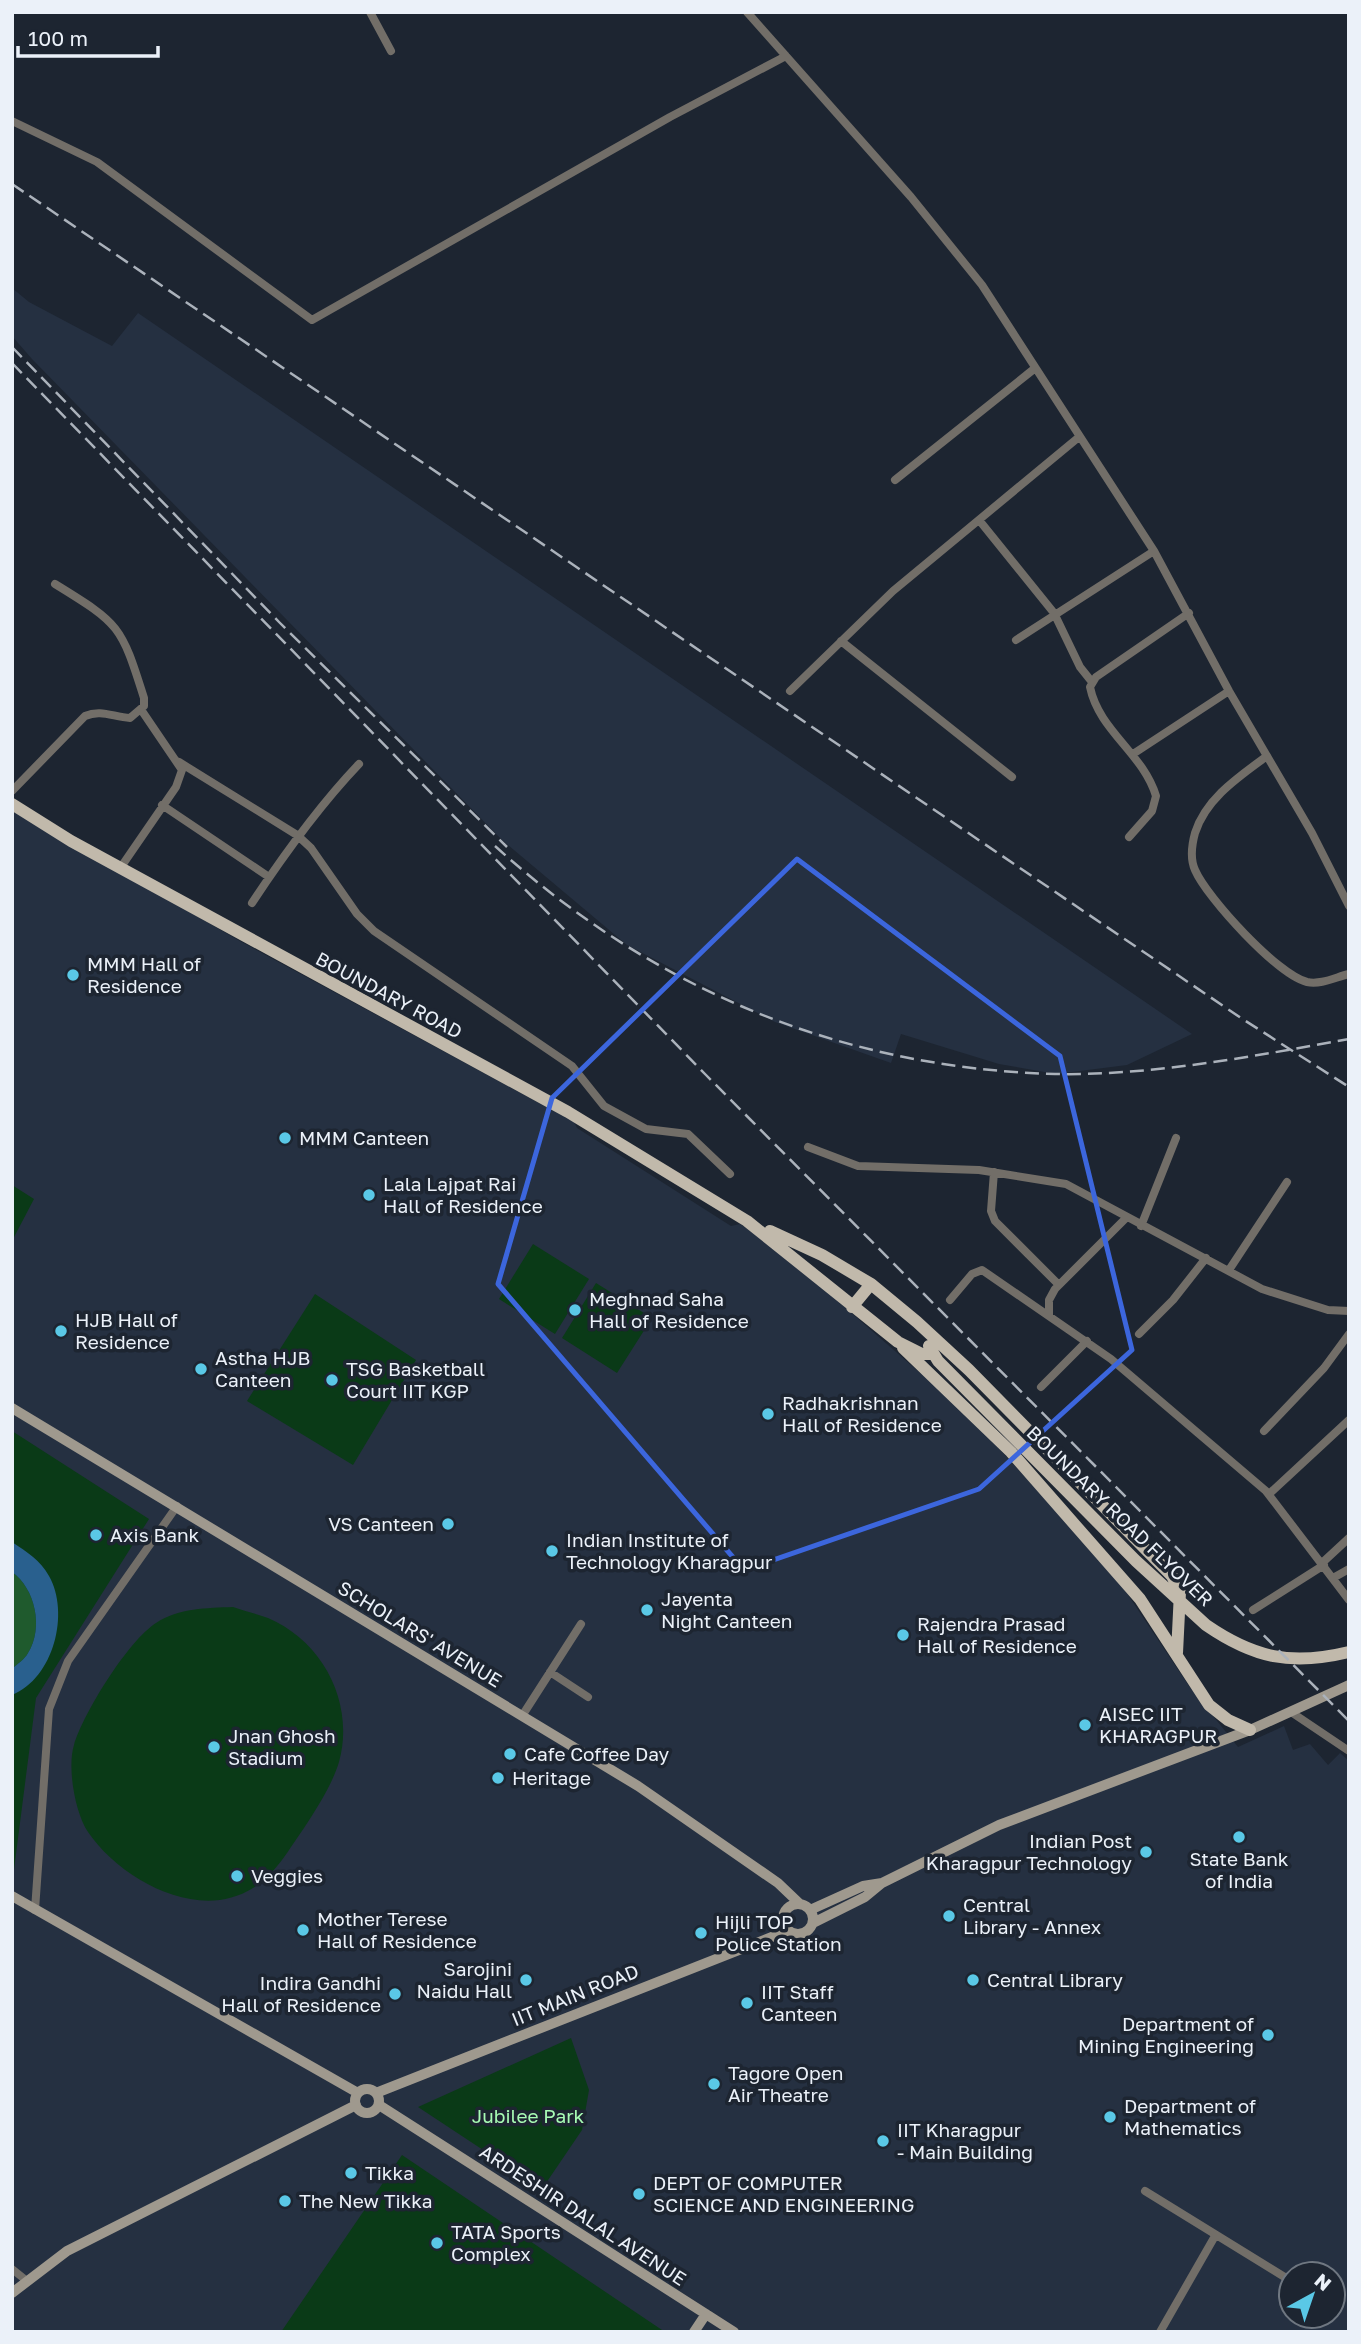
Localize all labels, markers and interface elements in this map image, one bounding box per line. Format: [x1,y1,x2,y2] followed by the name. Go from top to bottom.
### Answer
[18,14,158,58] scale bar
[28,25,88,51] text: 100 m
[312,946,466,1043] street label: BOUNDARY ROAD
[87,952,201,997] place label: MMM Hall of Residence
[65,967,81,983] marker: MMM Hall of Residence
[299,1126,429,1149] place label: MMM Canteen
[277,1130,293,1146] marker: MMM Canteen
[383,1172,543,1217] place label: Lala Lajpat Rai Hall of Residence
[361,1187,377,1203] marker: Lala Lajpat Rai Hall of Residence
[589,1287,749,1332] place label: Meghnad Saha Hall of Residence
[567,1302,583,1318] marker: Meghnad Saha Hall of Residence
[75,1308,178,1353] place label: HJB Hall of Residence
[53,1323,69,1339] marker: HJB Hall of Residence
[215,1346,310,1391] place label: Astha HJB Canteen
[346,1357,485,1402] place label: TSG Basketball Court IIT KGP
[193,1361,209,1377] marker: Astha HJB Canteen
[324,1372,340,1388] marker: TSG Basketball Court IIT KGP
[782,1391,942,1436] place label: Radhakrishnan Hall of Residence
[760,1406,776,1422] marker: Radhakrishnan Hall of Residence
[1023,1421,1218,1611] street label: BOUNDARY ROAD FLYOVER
[328,1512,434,1535] place label: VS Canteen
[440,1516,456,1532] marker: VS Canteen
[110,1523,200,1546] place label: Axis Bank
[88,1527,104,1543] marker: Axis Bank
[566,1528,773,1573] place label: Indian Institute of Technology Kharagpur
[544,1543,560,1559] marker: Indian Institute of Technology Kharagpur
[334,1576,506,1692] street label: SCHOLARS' AVENUE
[661,1587,793,1632] place label: Jayenta Night Canteen
[639,1602,655,1618] marker: Jayenta Night Canteen
[917,1612,1077,1657] place label: Rajendra Prasad Hall of Residence
[895,1627,911,1643] marker: Rajendra Prasad Hall of Residence
[1099,1702,1217,1747] place label: AISEC IIT KHARAGPUR
[1077,1717,1093,1733] marker: AISEC IIT KHARAGPUR
[228,1724,336,1769] place label: Jnan Ghosh Stadium
[206,1739,222,1755] marker: Jnan Ghosh Stadium
[524,1742,670,1765] place label: Cafe Coffee Day
[502,1746,518,1762] marker: Cafe Coffee Day
[512,1766,591,1789] place label: Heritage
[490,1770,506,1786] marker: Heritage
[926,1829,1132,1874] place label: Indian Post Kharagpur Technology
[1231,1829,1247,1845] marker: State Bank of India
[1138,1844,1154,1860] marker: Indian Post Kharagpur Technology
[1189,1847,1289,1892] place label: State Bank of India
[251,1864,323,1887] place label: Veggies
[229,1868,245,1884] marker: Veggies
[963,1893,1101,1938] place label: Central Library - Annex
[317,1907,477,1952] place label: Mother Terese Hall of Residence
[941,1908,957,1924] marker: Central Library - Annex
[715,1910,842,1955] place label: Hijli TOP Police Station
[295,1922,311,1938] marker: Mother Terese Hall of Residence
[693,1925,709,1941] marker: Hijli TOP Police Station
[416,1957,512,2002] place label: Sarojini Naidu Hall
[508,1959,642,2031] street label: IIT MAIN ROAD
[987,1968,1123,1991] place label: Central Library
[221,1971,381,2016] place label: Indira Gandhi Hall of Residence
[518,1972,534,1988] marker: Sarojini Naidu Hall
[965,1972,981,1988] marker: Central Library
[761,1980,837,2025] place label: IIT Staff Canteen
[387,1986,403,2002] marker: Indira Gandhi Hall of Residence
[739,1995,755,2011] marker: IIT Staff Canteen
[1078,2012,1254,2057] place label: Department of Mining Engineering
[1260,2027,1276,2043] marker: Department of Mining Engineering
[728,2061,843,2106] place label: Tagore Open Air Theatre
[706,2076,722,2092] marker: Tagore Open Air Theatre
[1124,2094,1256,2139] place label: Department of Mathematics
[472,2104,585,2127] park label: Jubilee Park
[1102,2109,1118,2125] marker: Department of Mathematics
[897,2118,1033,2163] place label: IIT Kharagpur - Main Building
[875,2133,891,2149] marker: IIT Kharagpur - Main Building
[476,2139,691,2290] street label: ARDESHIR DALAL AVENUE
[365,2161,414,2184] place label: Tikka
[343,2165,359,2181] marker: Tikka
[653,2171,914,2216] place label: DEPT OF COMPUTER SCIENCE AND ENGINEERING
[631,2186,647,2202] marker: DEPT OF COMPUTER SCIENCE AND ENGINEERING
[299,2189,433,2212] place label: The New Tikka
[277,2193,293,2209] marker: The New Tikka
[451,2220,561,2265] place label: TATA Sports Complex
[429,2235,445,2251] marker: TATA Sports Complex
[1277,2260,1347,2330] north arrow
[1310,2268,1336,2295] text: N

